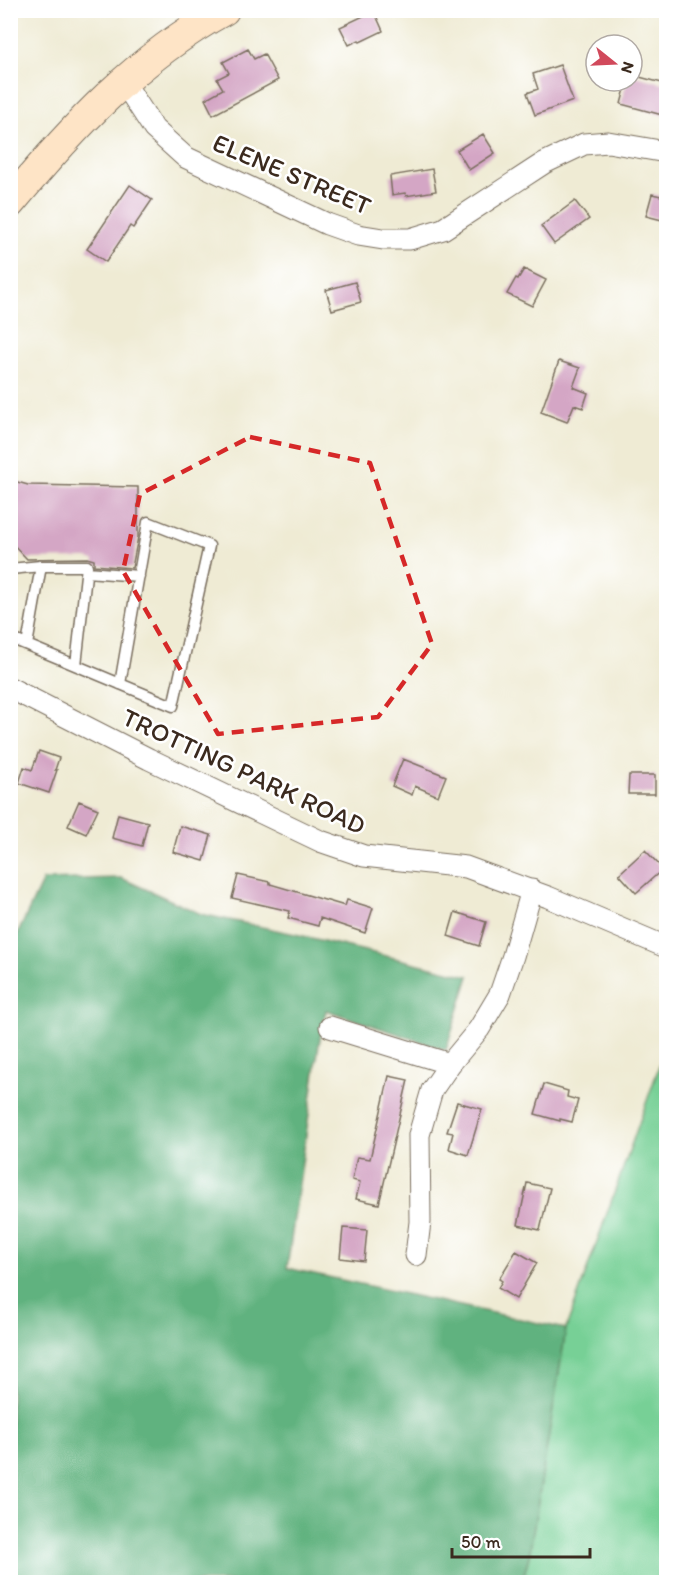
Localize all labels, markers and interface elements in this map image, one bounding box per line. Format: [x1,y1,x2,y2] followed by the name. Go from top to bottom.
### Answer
[584,33,644,93] north arrow
[617,59,638,76] text: N
[208,126,376,222] street label: ELENE STREET
[117,701,371,841] street label: TROTTING PARK ROAD
[452,1521,590,1559] scale bar
[461,1531,501,1553] text: 50 m

